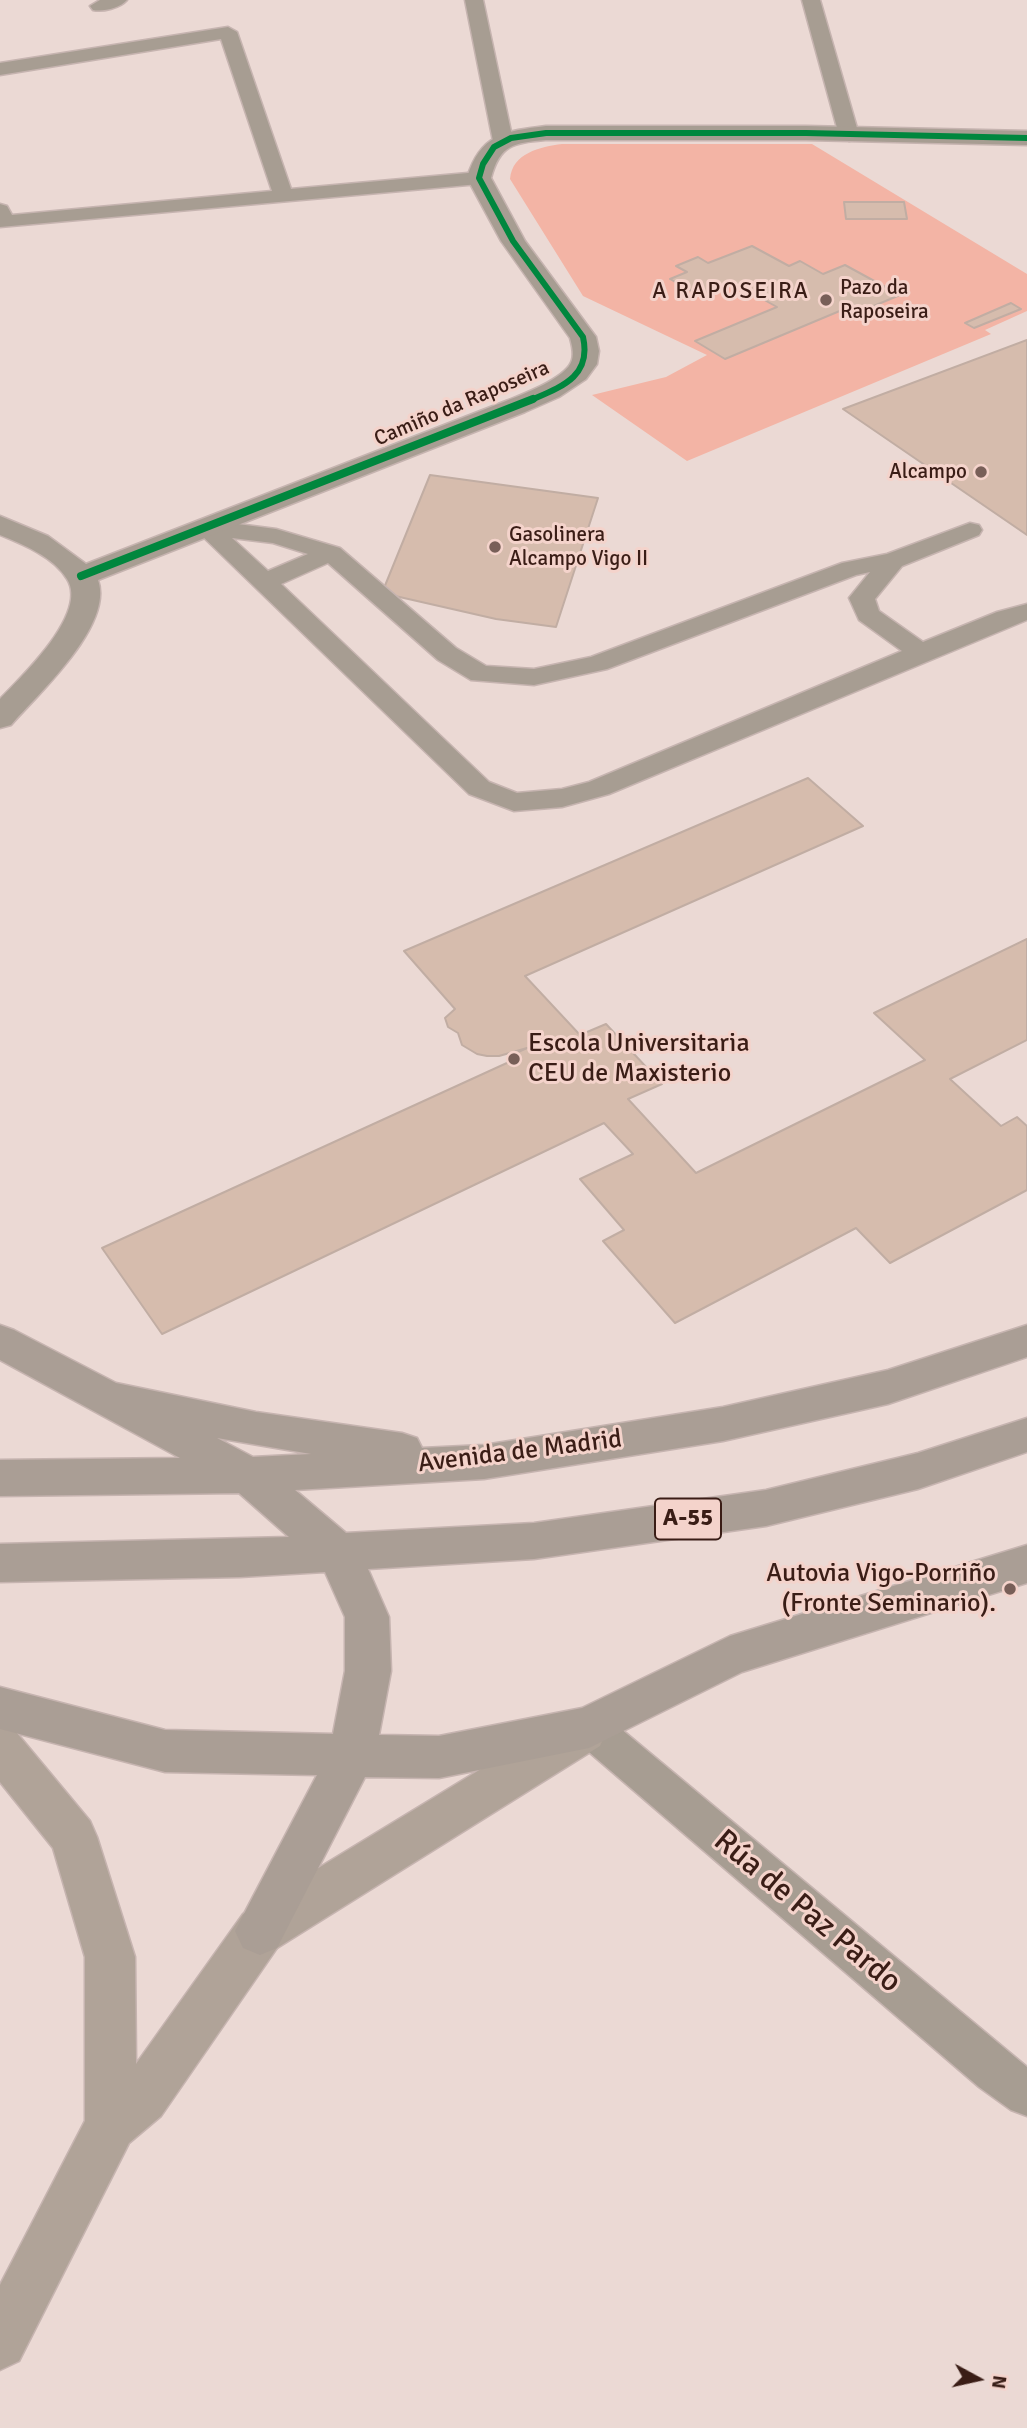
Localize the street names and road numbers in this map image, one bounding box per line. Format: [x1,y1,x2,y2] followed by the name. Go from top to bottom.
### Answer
[371,356,553,452] street label: Camiño da Raposeira
[416,1424,624,1480] street label: Avenida de Madrid
[655,1498,721,1540] road number: A-55
[705,1822,909,2002] street label: Rúa de Paz Pardo

